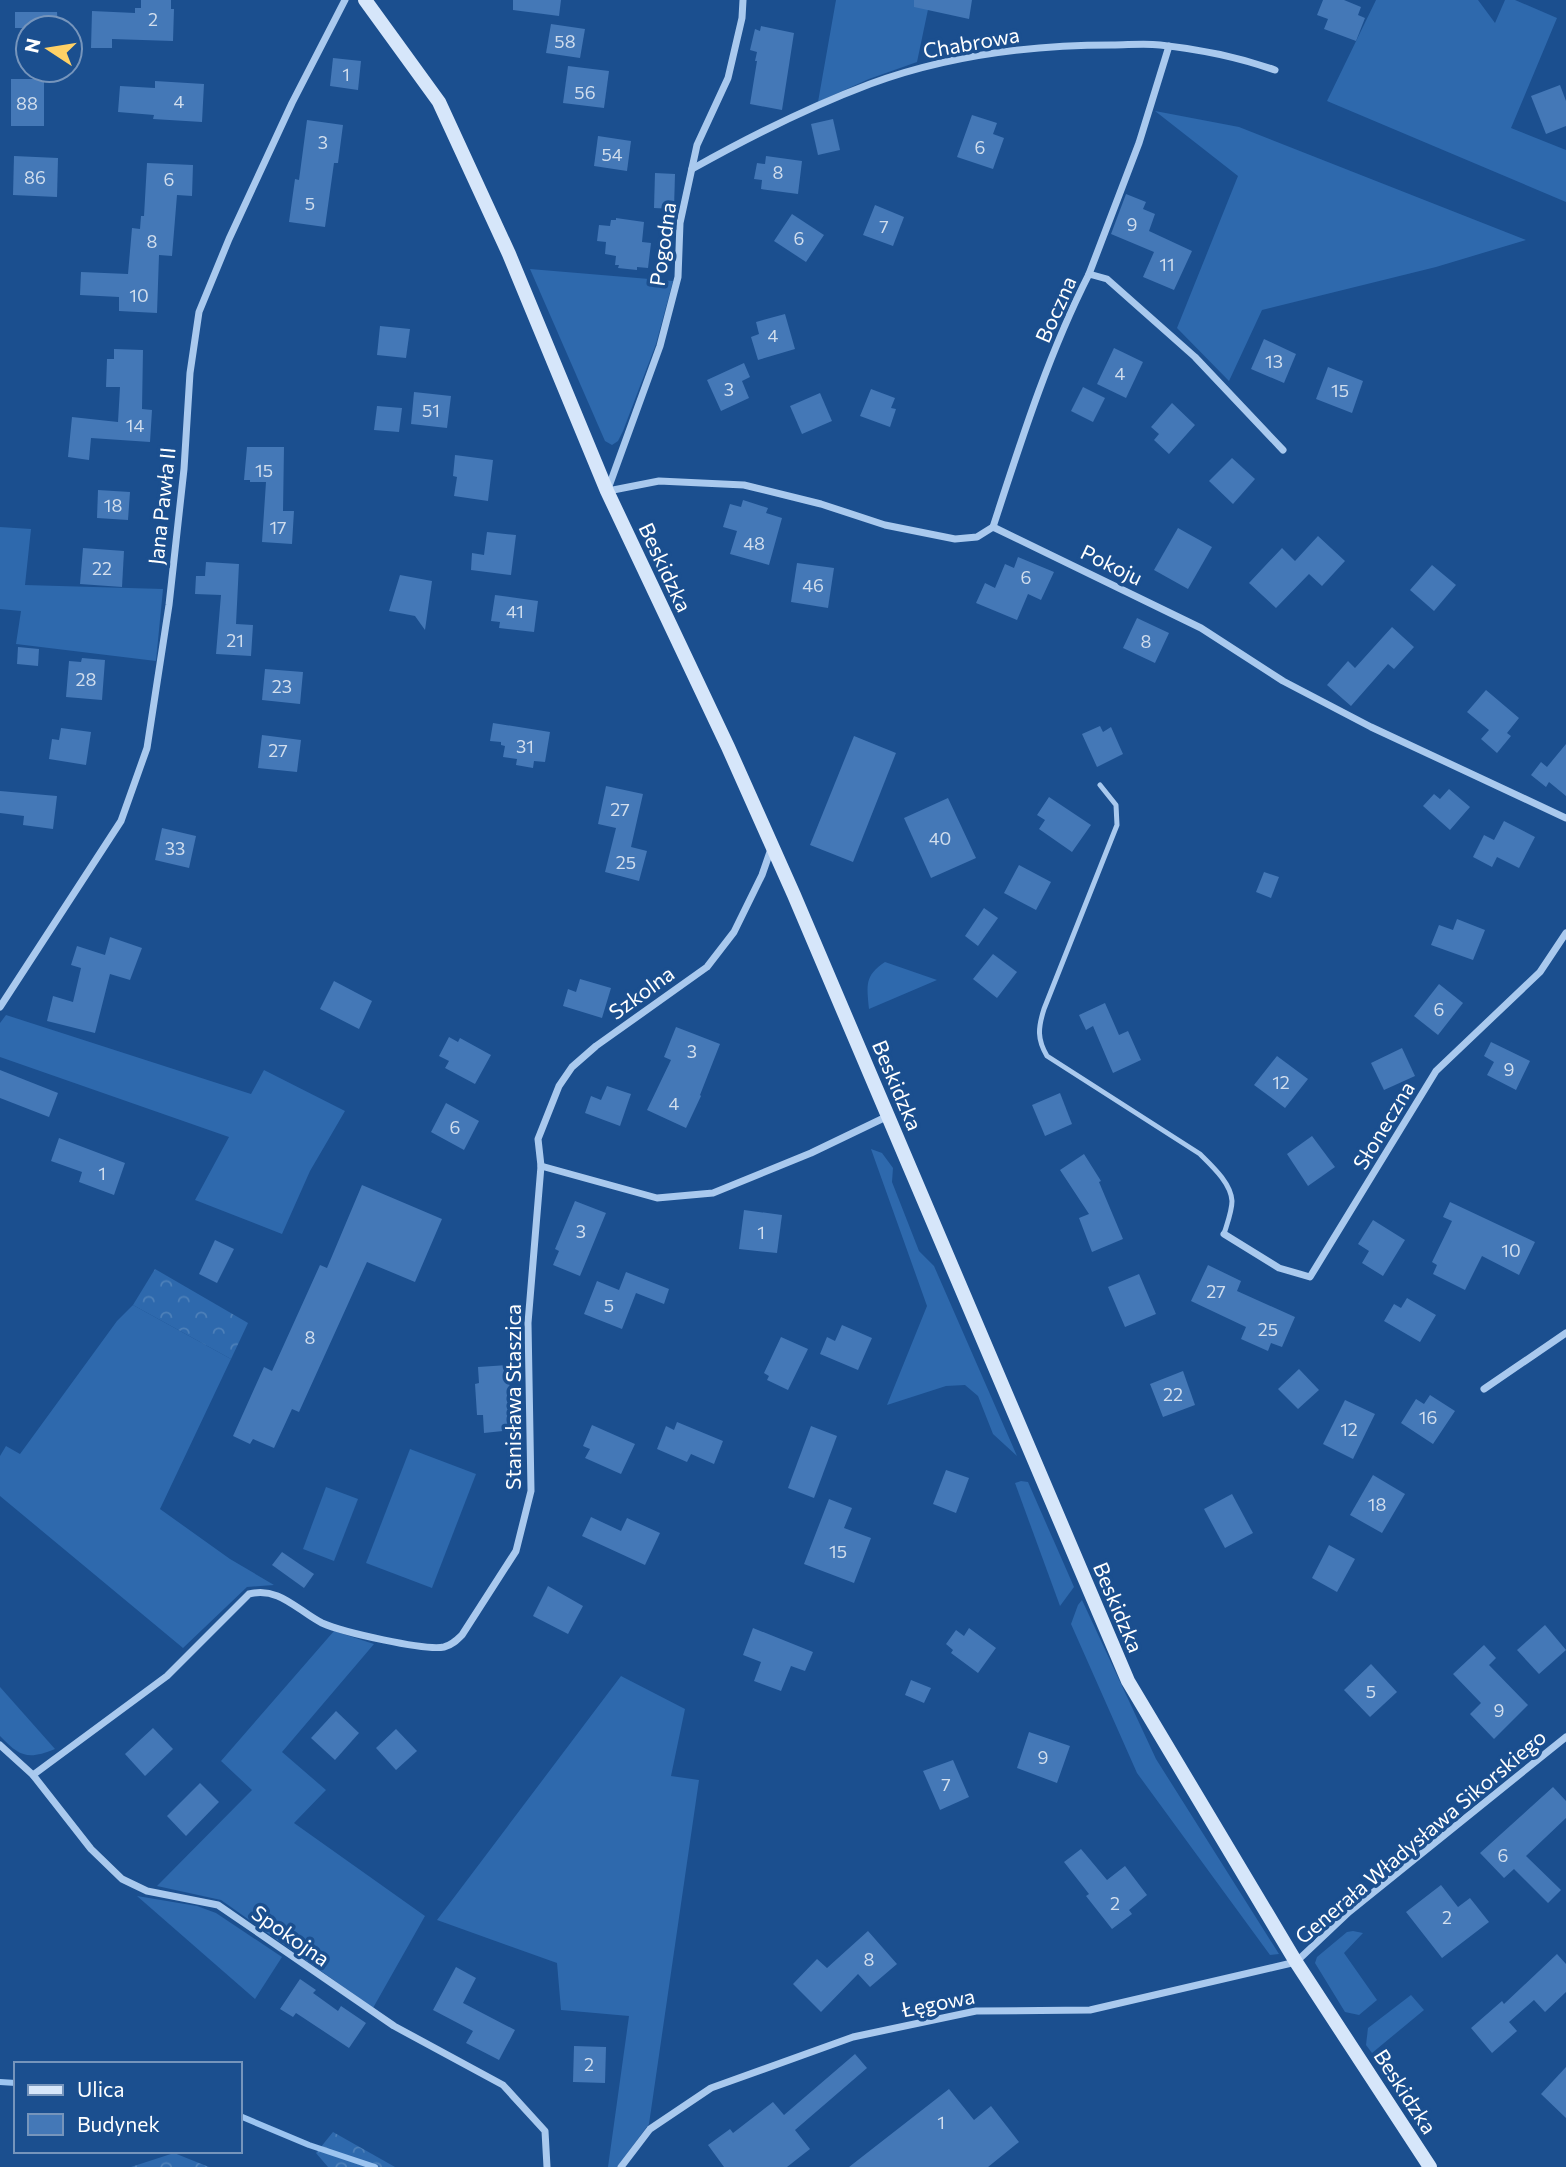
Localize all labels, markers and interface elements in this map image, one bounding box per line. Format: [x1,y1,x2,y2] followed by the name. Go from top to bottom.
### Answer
[148,8,158,30] house number: 2
[14,14,84,84] north arrow
[921,21,1021,63] street label: Chabrowa
[554,30,576,52] house number: 58
[19,36,45,55] text: N
[342,63,350,85] house number: 1
[574,81,596,103] house number: 56
[174,90,185,112] house number: 4
[16,92,38,114] house number: 88
[318,131,328,153] house number: 3
[975,136,985,158] house number: 6
[601,143,623,165] house number: 54
[773,161,784,183] house number: 8
[24,166,46,188] house number: 86
[164,168,174,190] house number: 6
[305,192,315,214] house number: 5
[644,201,680,287] street label: Pogodna
[1127,213,1137,235] house number: 9
[879,215,889,237] house number: 7
[794,227,804,249] house number: 6
[147,230,158,252] house number: 8
[1159,253,1175,275] house number: 11
[1029,272,1081,346] street label: Boczna
[129,284,149,306] house number: 10
[768,324,779,346] house number: 4
[1265,350,1283,372] house number: 13
[1115,362,1126,384] house number: 4
[724,378,734,400] house number: 3
[1331,379,1349,401] house number: 15
[422,399,440,421] house number: 51
[126,414,144,436] house number: 14
[142,446,180,566] street label: Jana Pawła II
[255,459,273,481] house number: 15
[104,494,122,516] house number: 18
[269,516,287,538] house number: 17
[634,518,698,616] street label: Beskidzka
[743,532,765,554] house number: 48
[1077,538,1147,590] street label: Pokoju
[92,557,112,579] house number: 22
[1021,566,1031,588] house number: 6
[802,574,824,596] house number: 46
[506,600,524,622] house number: 41
[226,629,244,651] house number: 21
[1141,630,1152,652] house number: 8
[76,668,97,690] house number: 28
[272,675,292,697] house number: 23
[516,735,534,757] house number: 31
[268,739,288,761] house number: 27
[610,798,630,820] house number: 27
[929,827,951,849] house number: 40
[165,837,185,859] house number: 33
[616,851,636,873] house number: 25
[603,960,679,1024] street label: Szkolna
[1434,998,1444,1020] house number: 6
[868,1036,928,1134] street label: Beskidzka
[687,1040,697,1062] house number: 3
[1504,1058,1514,1080] house number: 9
[1272,1071,1290,1093] house number: 12
[1347,1076,1419,1174] street label: Słoneczna
[669,1092,680,1114] house number: 4
[450,1116,460,1138] house number: 6
[98,1162,106,1184] house number: 1
[576,1220,586,1242] house number: 3
[757,1221,765,1243] house number: 1
[1501,1239,1521,1261] house number: 10
[1206,1280,1226,1302] house number: 27
[604,1294,614,1316] house number: 5
[500,1304,525,1490] street label: Stanisława Staszica
[1258,1318,1278,1340] house number: 25
[305,1326,316,1348] house number: 8
[1163,1383,1183,1405] house number: 22
[1419,1406,1437,1428] house number: 16
[1340,1418,1358,1440] house number: 12
[1368,1493,1386,1515] house number: 18
[829,1540,847,1562] house number: 15
[1089,1558,1149,1656] street label: Beskidzka
[1366,1680,1376,1702] house number: 5
[1494,1699,1504,1721] house number: 9
[1289,1724,1551,1948] street label: Generała Władysława Sikorskiego
[1038,1746,1048,1768] house number: 9
[941,1773,951,1795] house number: 7
[1498,1844,1508,1866] house number: 6
[1110,1892,1120,1914] house number: 2
[247,1899,335,1971] street label: Spokojna
[1442,1906,1452,1928] house number: 2
[864,1948,875,1970] house number: 8
[898,1983,977,2022] street label: Łęgowa
[1369,2044,1443,2138] street label: Beskidzka
[584,2053,594,2075] house number: 2
[14,2062,242,2153] legend
[77,2076,124,2101] text: Ulica
[77,2111,160,2136] text: Budynek
[937,2111,945,2133] house number: 1

